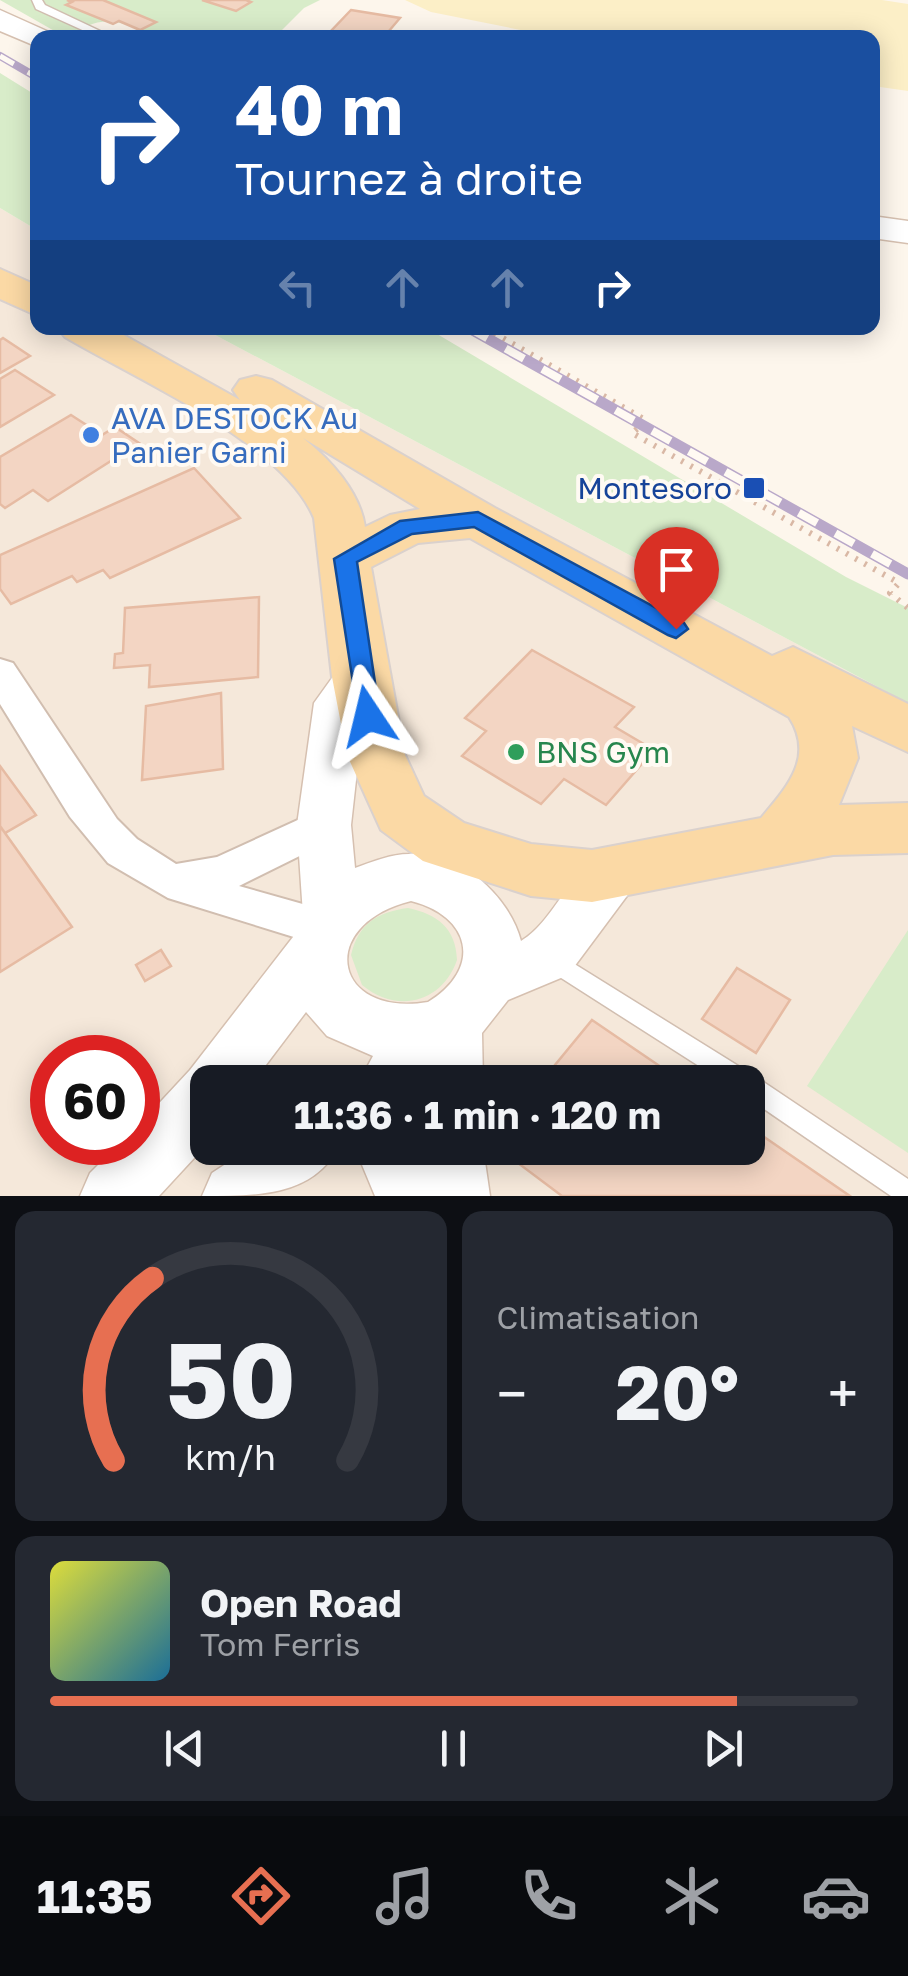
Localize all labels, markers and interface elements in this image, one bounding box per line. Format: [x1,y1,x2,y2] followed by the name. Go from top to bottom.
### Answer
[235,66,403,150] text: 40 m
[70,70,200,200] icon: right
[235,151,583,205] text: Tournez à droite
[270,260,325,315] icon: left
[375,260,430,315] icon: ahead
[480,260,535,315] icon: ahead
[585,260,640,315] icon: right
[111,400,358,470] place label: AVA DESTOCK Au Panier Garni
[80,424,102,446] marker: AVA DESTOCK Au Panier Garni
[577,470,732,506] place label: Montesoro
[741,475,767,501] marker: Montesoro
[634,527,719,630] pin
[649,542,704,597] icon: arrive
[316,664,420,768] position arrow
[536,734,670,770] place label: BNS Gym
[505,741,527,763] marker: BNS Gym
[30,1035,160,1165] speed limit sign: 60
[294,1092,661,1137] text: 11:36 · 1 min · 120 m
[497,1298,700,1336] text: Climatisation
[165,1316,296,1441] text: 50
[615,1346,739,1437] text: 20°
[497,1360,527,1426] text: −
[828,1360,858,1426] text: +
[185,1435,276,1478] text: km/h
[200,1580,402,1625] text: Open Road
[200,1625,360,1663] text: Tom Ferris
[157,1721,212,1776] icon: previous
[426,1721,481,1776] icon: pause
[696,1721,751,1776] icon: next
[226,1861,296,1931] icon: directions
[370,1861,440,1931] icon: music
[514,1861,584,1931] icon: phone
[657,1861,727,1931] icon: climate
[801,1861,871,1931] icon: car
[37,1869,153,1923] text: 11:35

